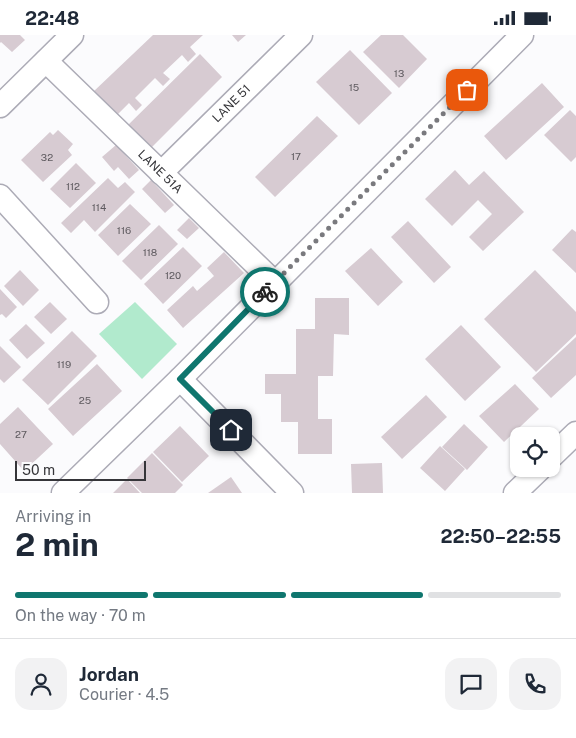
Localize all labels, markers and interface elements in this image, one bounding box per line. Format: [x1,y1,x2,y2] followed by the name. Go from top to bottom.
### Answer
[25,7,79,29] text: 22:48
[394,67,404,79] house number: 13
[446,69,488,111] pin
[453,76,481,104] icon: bag
[349,81,359,93] house number: 15
[210,82,253,125] street label: LANE 51
[135,147,186,197] street label: LANE 51A
[291,150,301,162] house number: 17
[41,151,53,163] house number: 32
[66,180,80,192] house number: 112
[92,201,106,213] house number: 114
[117,224,131,236] house number: 116
[143,246,157,258] house number: 118
[240,267,290,317] courier
[165,269,181,281] house number: 120
[251,278,279,306] icon: bike
[57,358,71,370] house number: 119
[79,394,91,406] house number: 25
[210,409,252,451] pin
[217,416,245,444] icon: home
[510,427,560,477] map controls
[510,427,560,477] button: locate
[15,428,27,440] house number: 27
[15,458,146,481] scale bar
[22,462,55,478] text: 50 m
[15,507,91,526] text: Arriving in
[441,525,561,547] text: 22:50–22:55
[15,526,99,563] text: 2 min
[15,606,145,625] text: On the way · 70 m
[15,658,67,710] button: person
[445,658,497,710] button: chat
[509,658,561,710] button: phone
[79,663,139,685] text: Jordan
[79,685,169,704] text: Courier · 4.5

